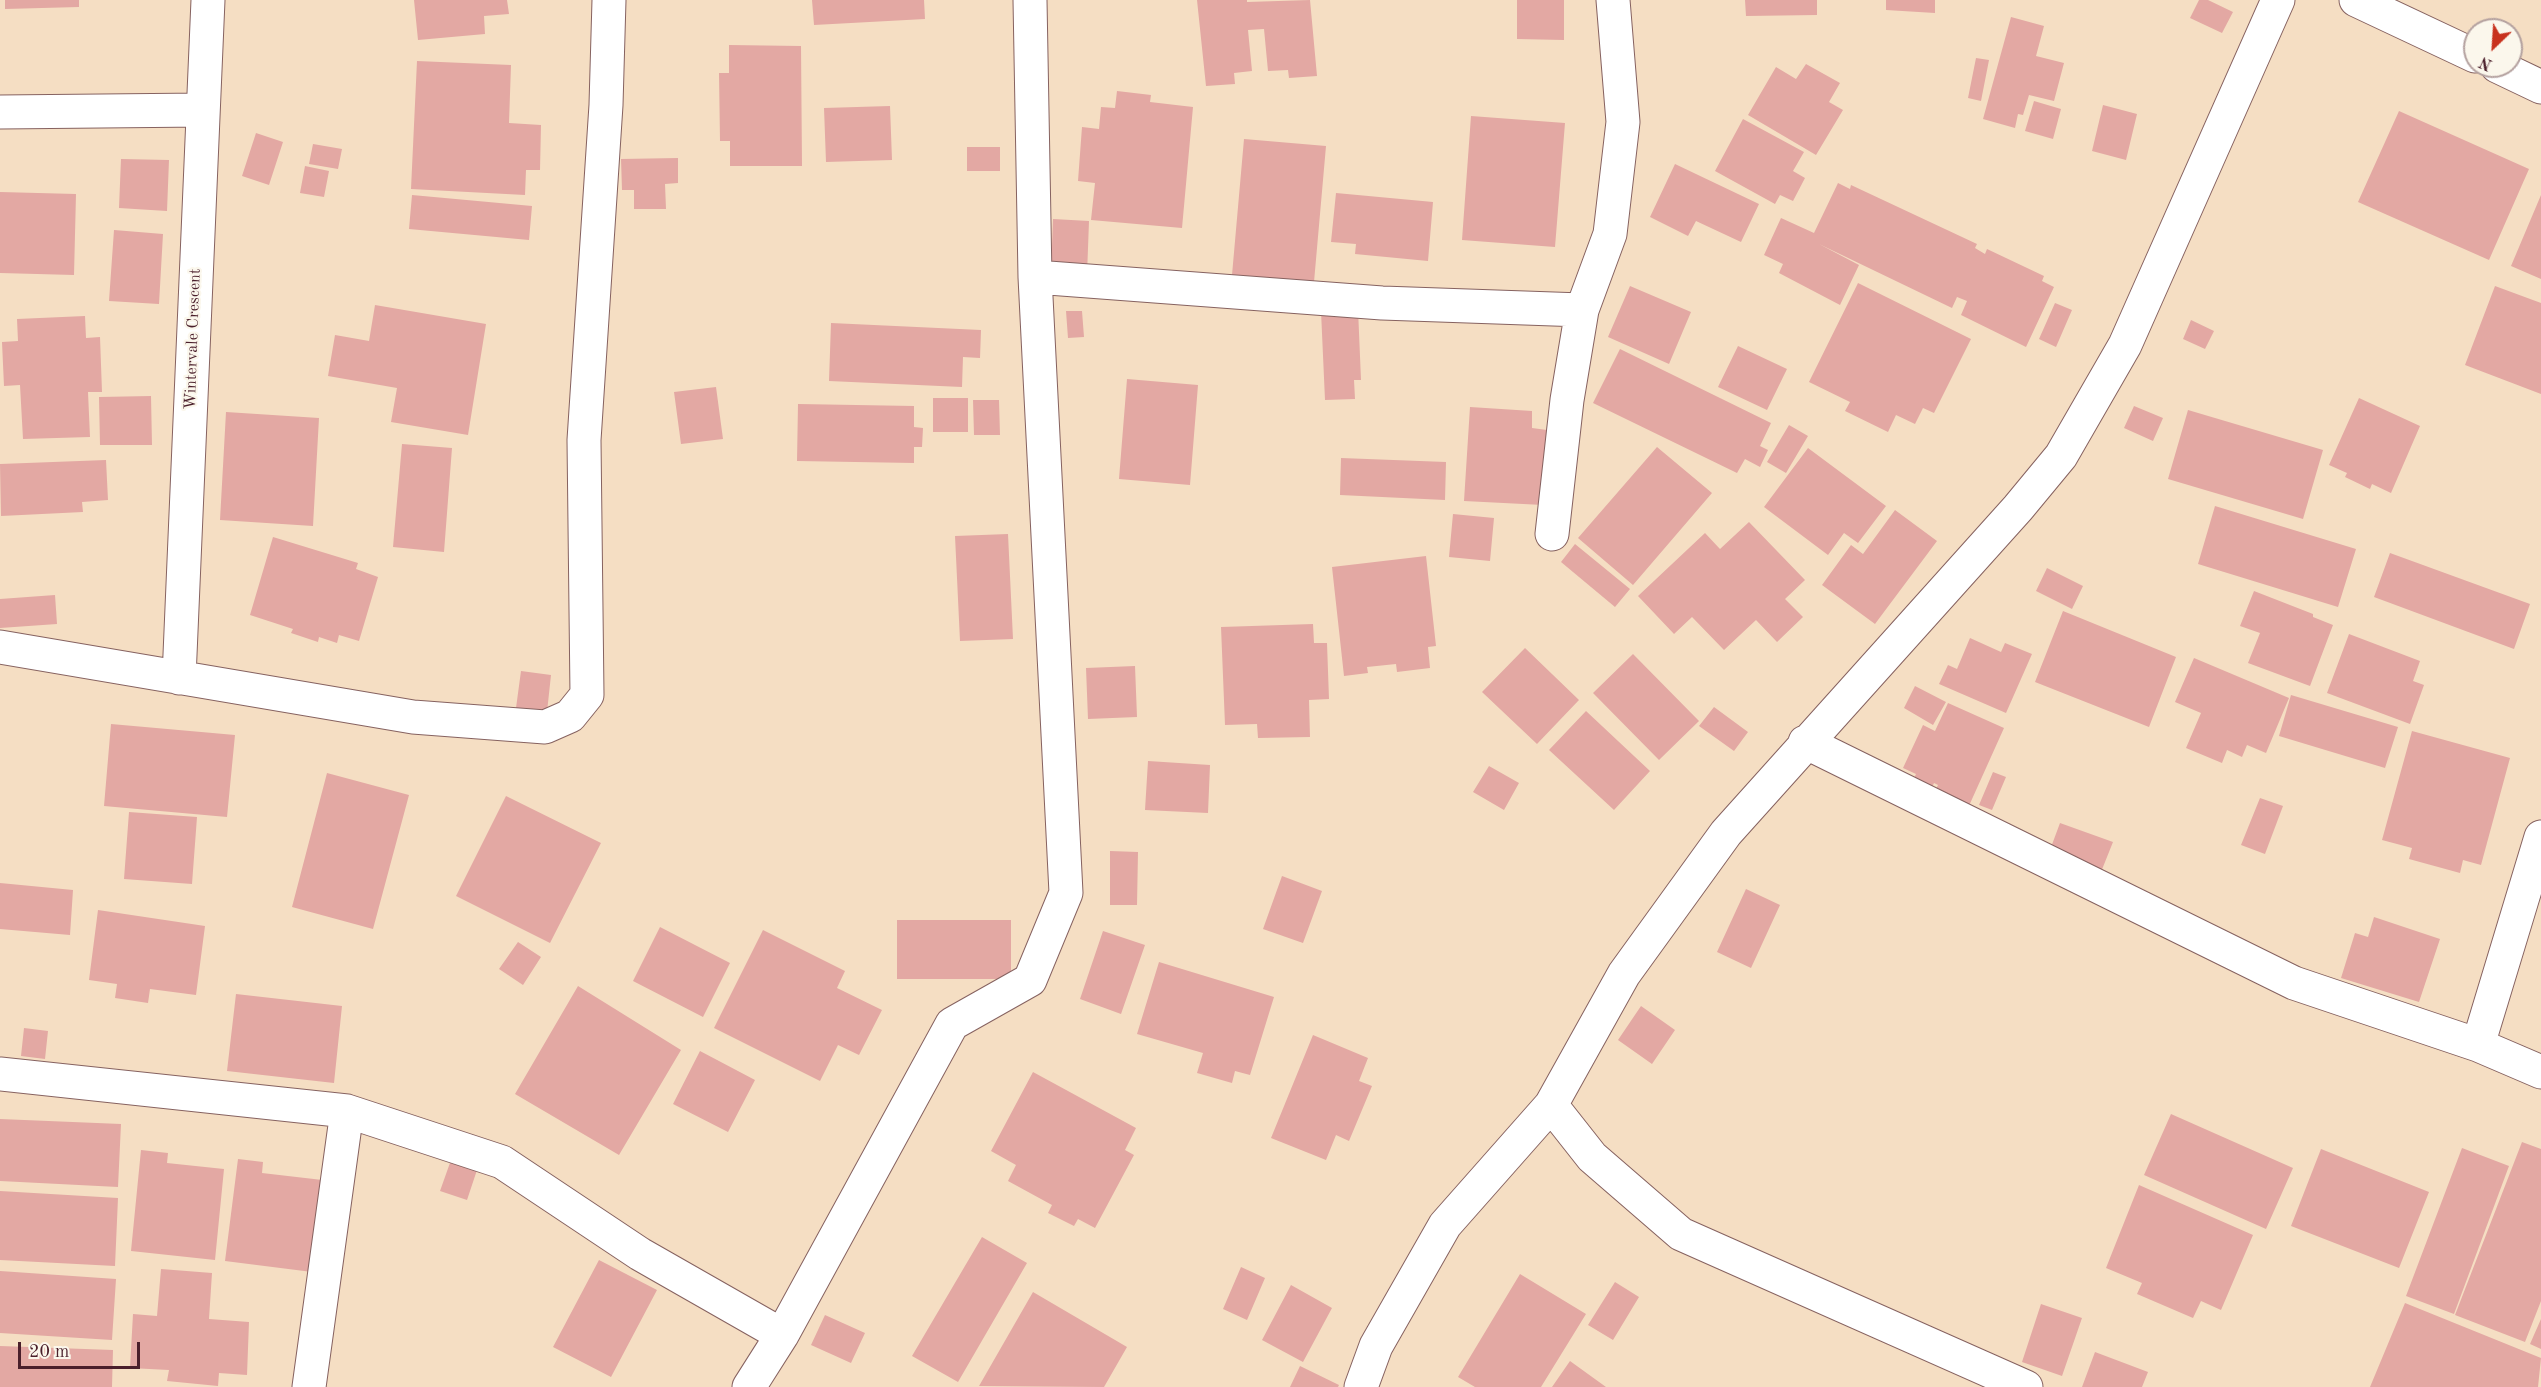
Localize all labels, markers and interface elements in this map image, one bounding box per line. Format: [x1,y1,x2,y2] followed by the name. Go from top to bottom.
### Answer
[2463,18,2523,78] north arrow
[2477,53,2495,72] text: N
[181,268,205,410] street label: Wintervale Crescent
[21,1330,142,1368] scale bar
[29,1343,69,1361] text: 20 m

